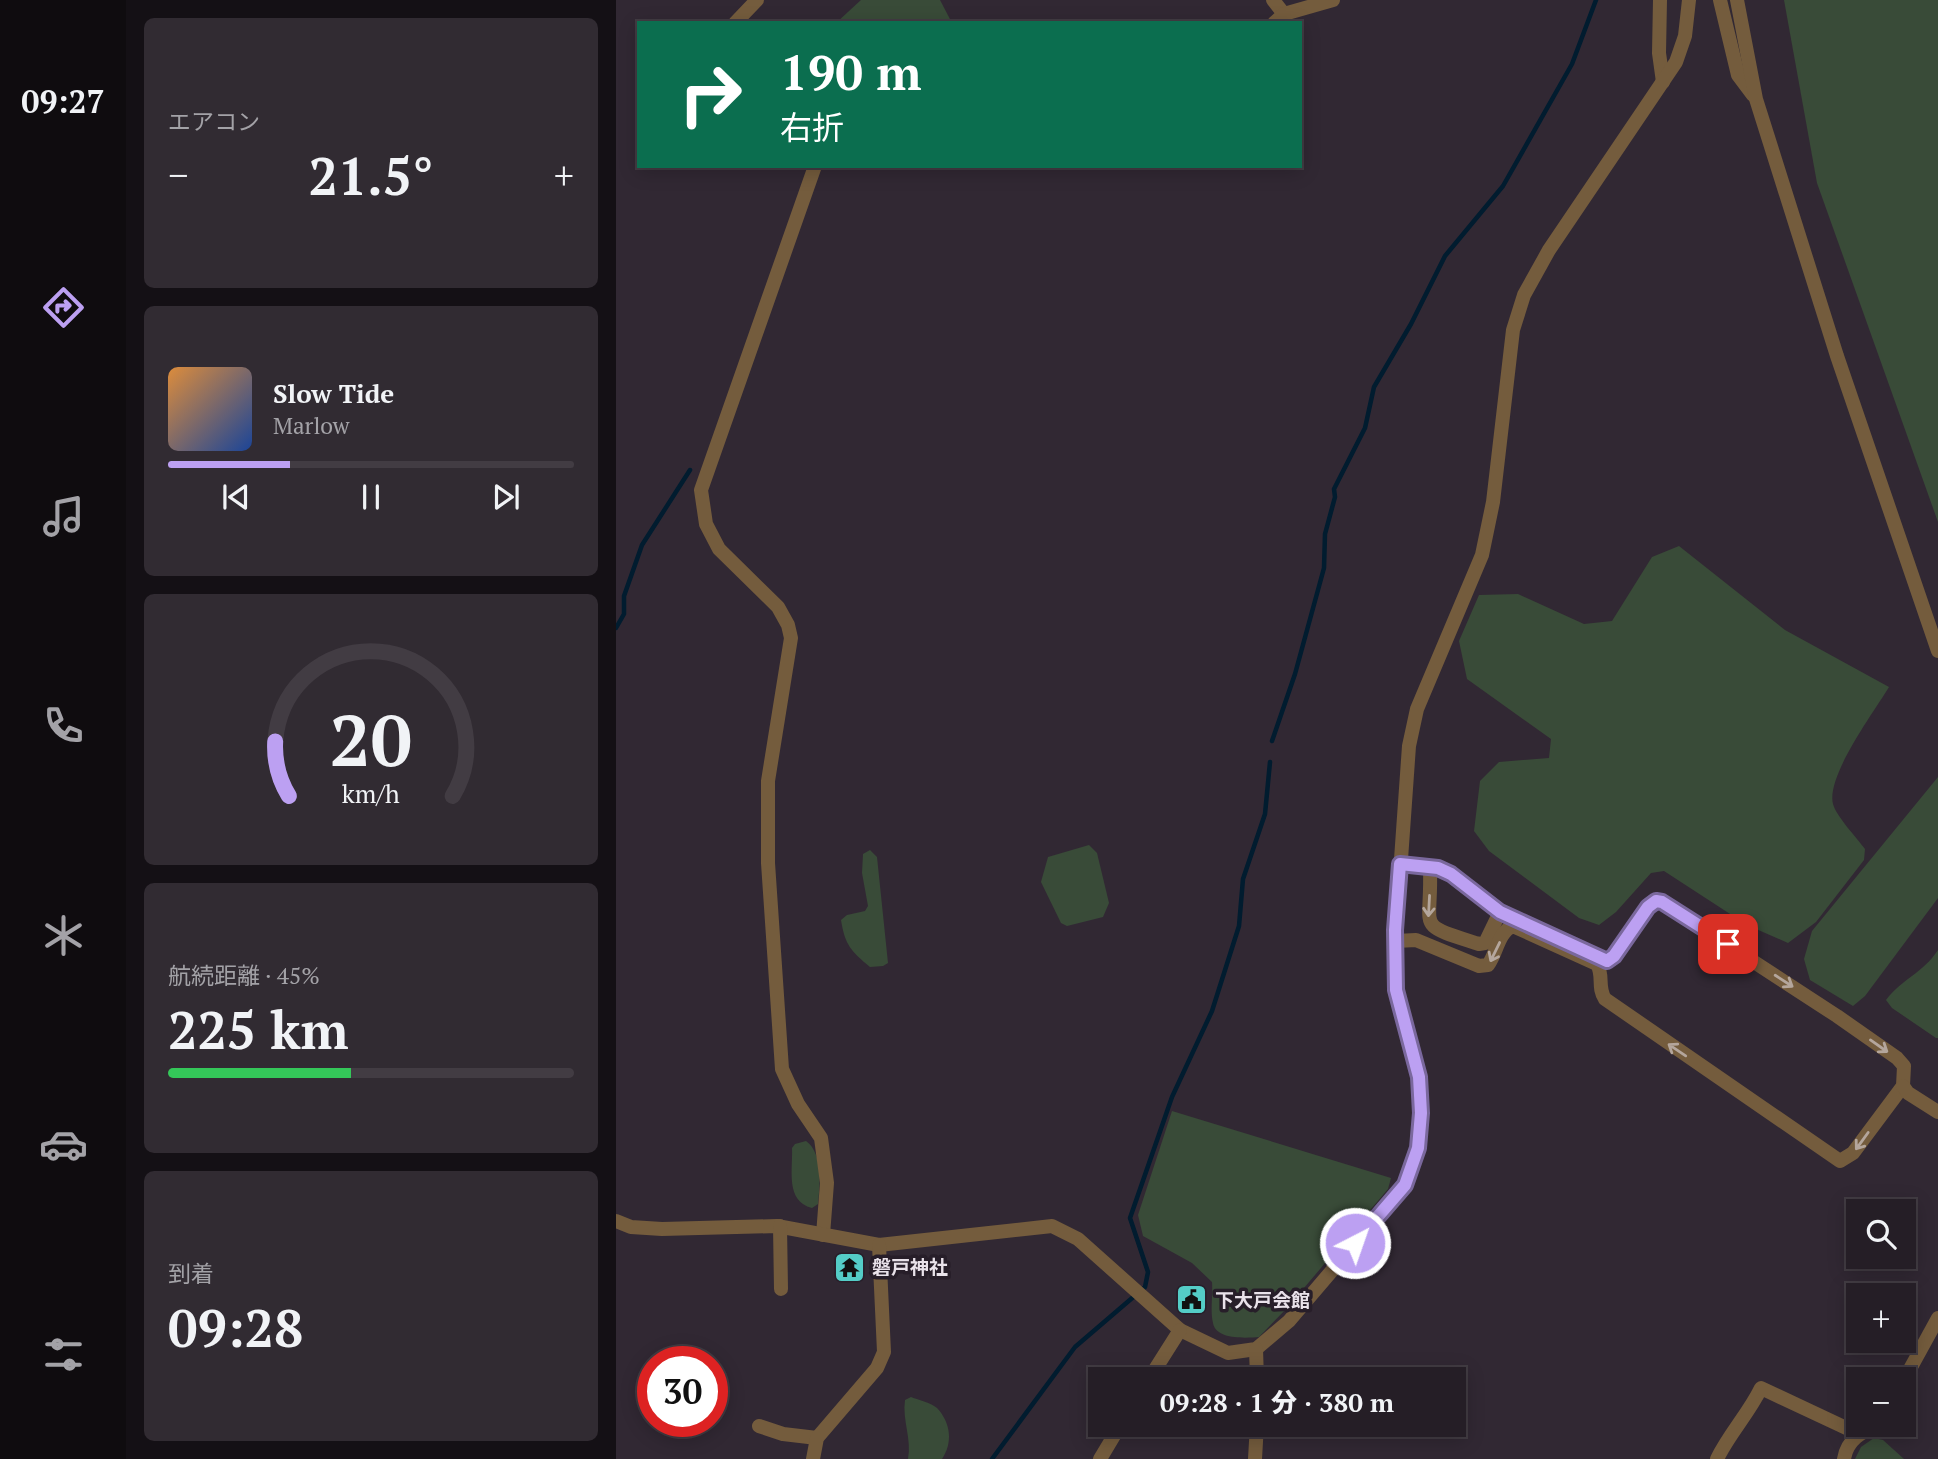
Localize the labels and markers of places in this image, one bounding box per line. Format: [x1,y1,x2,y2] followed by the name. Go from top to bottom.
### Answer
[1698,914,1758,974] pin
[832,1250,866,1284] temple icon: 磐戸神社
[872,1254,948,1279] place label: 磐戸神社
[1175,1283,1209,1317] public building icon: 下大戸会館
[1215,1287,1310,1312] place label: 下大戸会館

